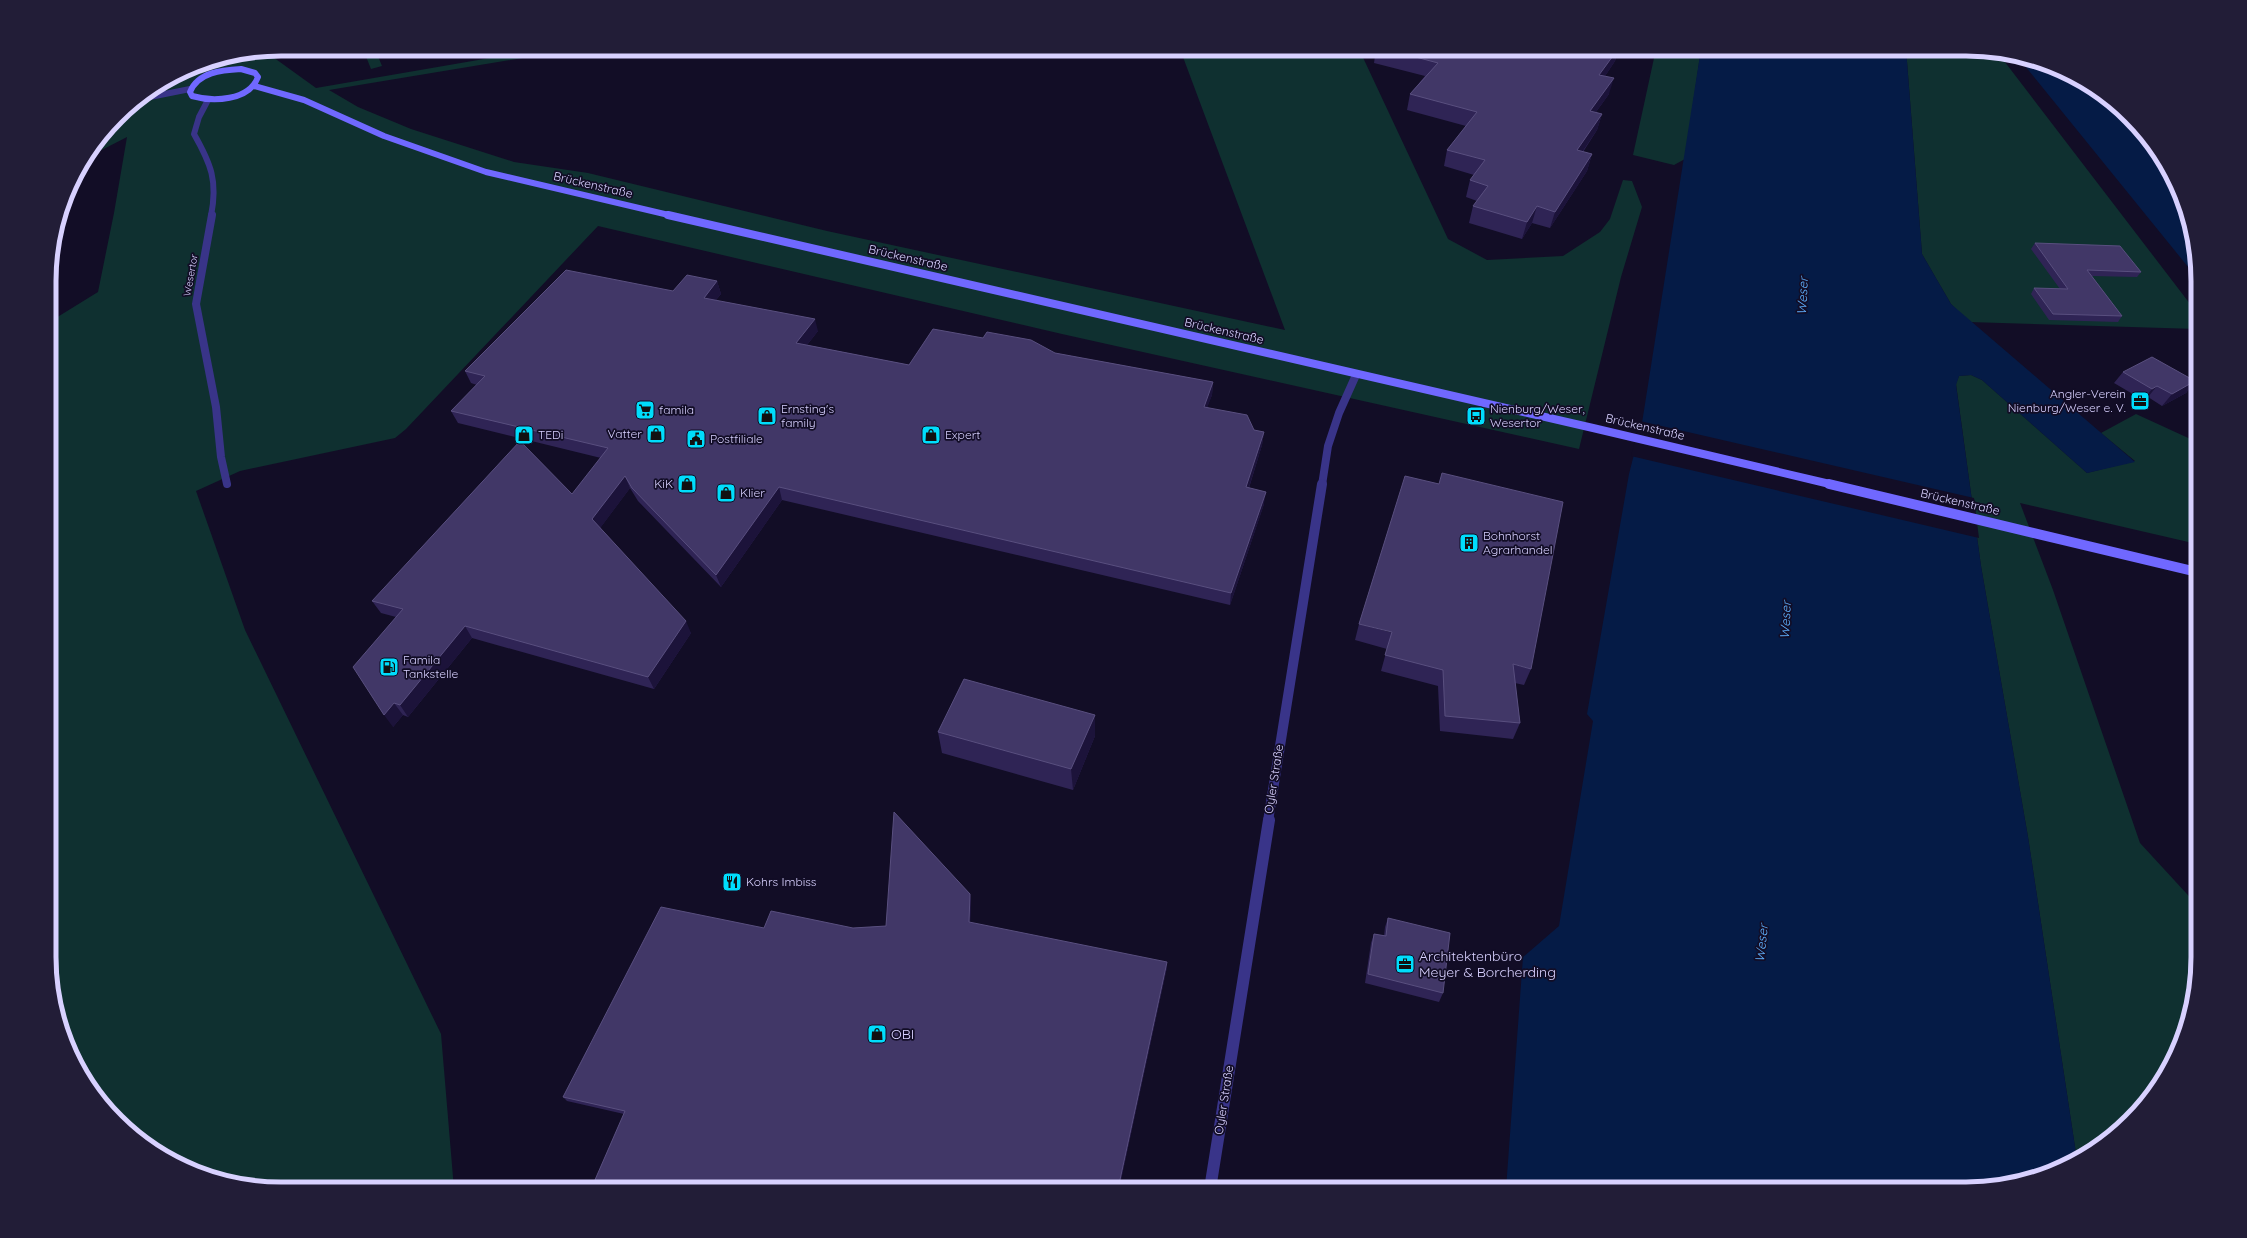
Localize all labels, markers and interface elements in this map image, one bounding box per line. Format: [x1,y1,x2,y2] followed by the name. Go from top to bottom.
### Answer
[552,168,634,201] street label: Brückenstraße
[867,241,949,274] street label: Brückenstraße
[180,253,201,297] street label: Wesertor
[1793,275,1811,315] water label: Weser
[1183,314,1265,347] street label: Brückenstraße
[2008,386,2126,415] place label: Angler-Verein Nienburg/Weser e. V.
[2129,390,2151,412] office icon: Angler-Verein Nienburg/Weser e. V.
[634,399,656,421] supermarket icon: famila
[781,401,834,430] place label: Ernsting's family
[1490,401,1585,430] place label: Nienburg/Weser, Wesertor
[659,402,694,417] place label: famila
[756,405,778,427] shop icon: Ernsting's family
[1465,405,1487,427] bus stop icon: Nienburg/Weser, Wesertor
[1604,410,1686,443] street label: Brückenstraße
[645,423,667,445] shop icon: Vatter
[513,424,535,446] shop icon: TEDi
[920,424,942,446] shop icon: Expert
[607,426,642,441] place label: Vatter
[538,427,563,442] place label: TEDi
[945,427,980,442] place label: Expert
[685,428,707,450] public building icon: Postfiliale
[710,431,763,446] place label: Postfiliale
[676,473,698,495] shop icon: KiK
[654,476,673,491] place label: KiK
[715,482,737,504] shop icon: Klier
[740,485,765,500] place label: Klier
[1919,485,2001,518] street label: Brückenstraße
[1483,528,1552,557] place label: Bohnhorst Agrarhandel
[1458,532,1480,554] building icon: Bohnhorst Agrarhandel
[1776,599,1794,639] water label: Weser
[403,652,458,681] place label: Famila Tankstelle
[378,656,400,678] fuel station icon: Famila Tankstelle
[1261,743,1286,815] street label: Oyler Straße
[721,871,743,893] restaurant icon: Kohrs Imbiss
[746,874,817,889] place label: Kohrs Imbiss
[1751,921,1771,963] water label: Weser
[1419,947,1556,981] place label: Architektenbüro Meyer & Borcherding
[1394,953,1416,975] office icon: Architektenbüro Meyer & Borcherding
[866,1023,888,1045] shop icon: OBI
[891,1025,914,1043] place label: OBI
[1211,1064,1236,1136] street label: Oyler Straße

